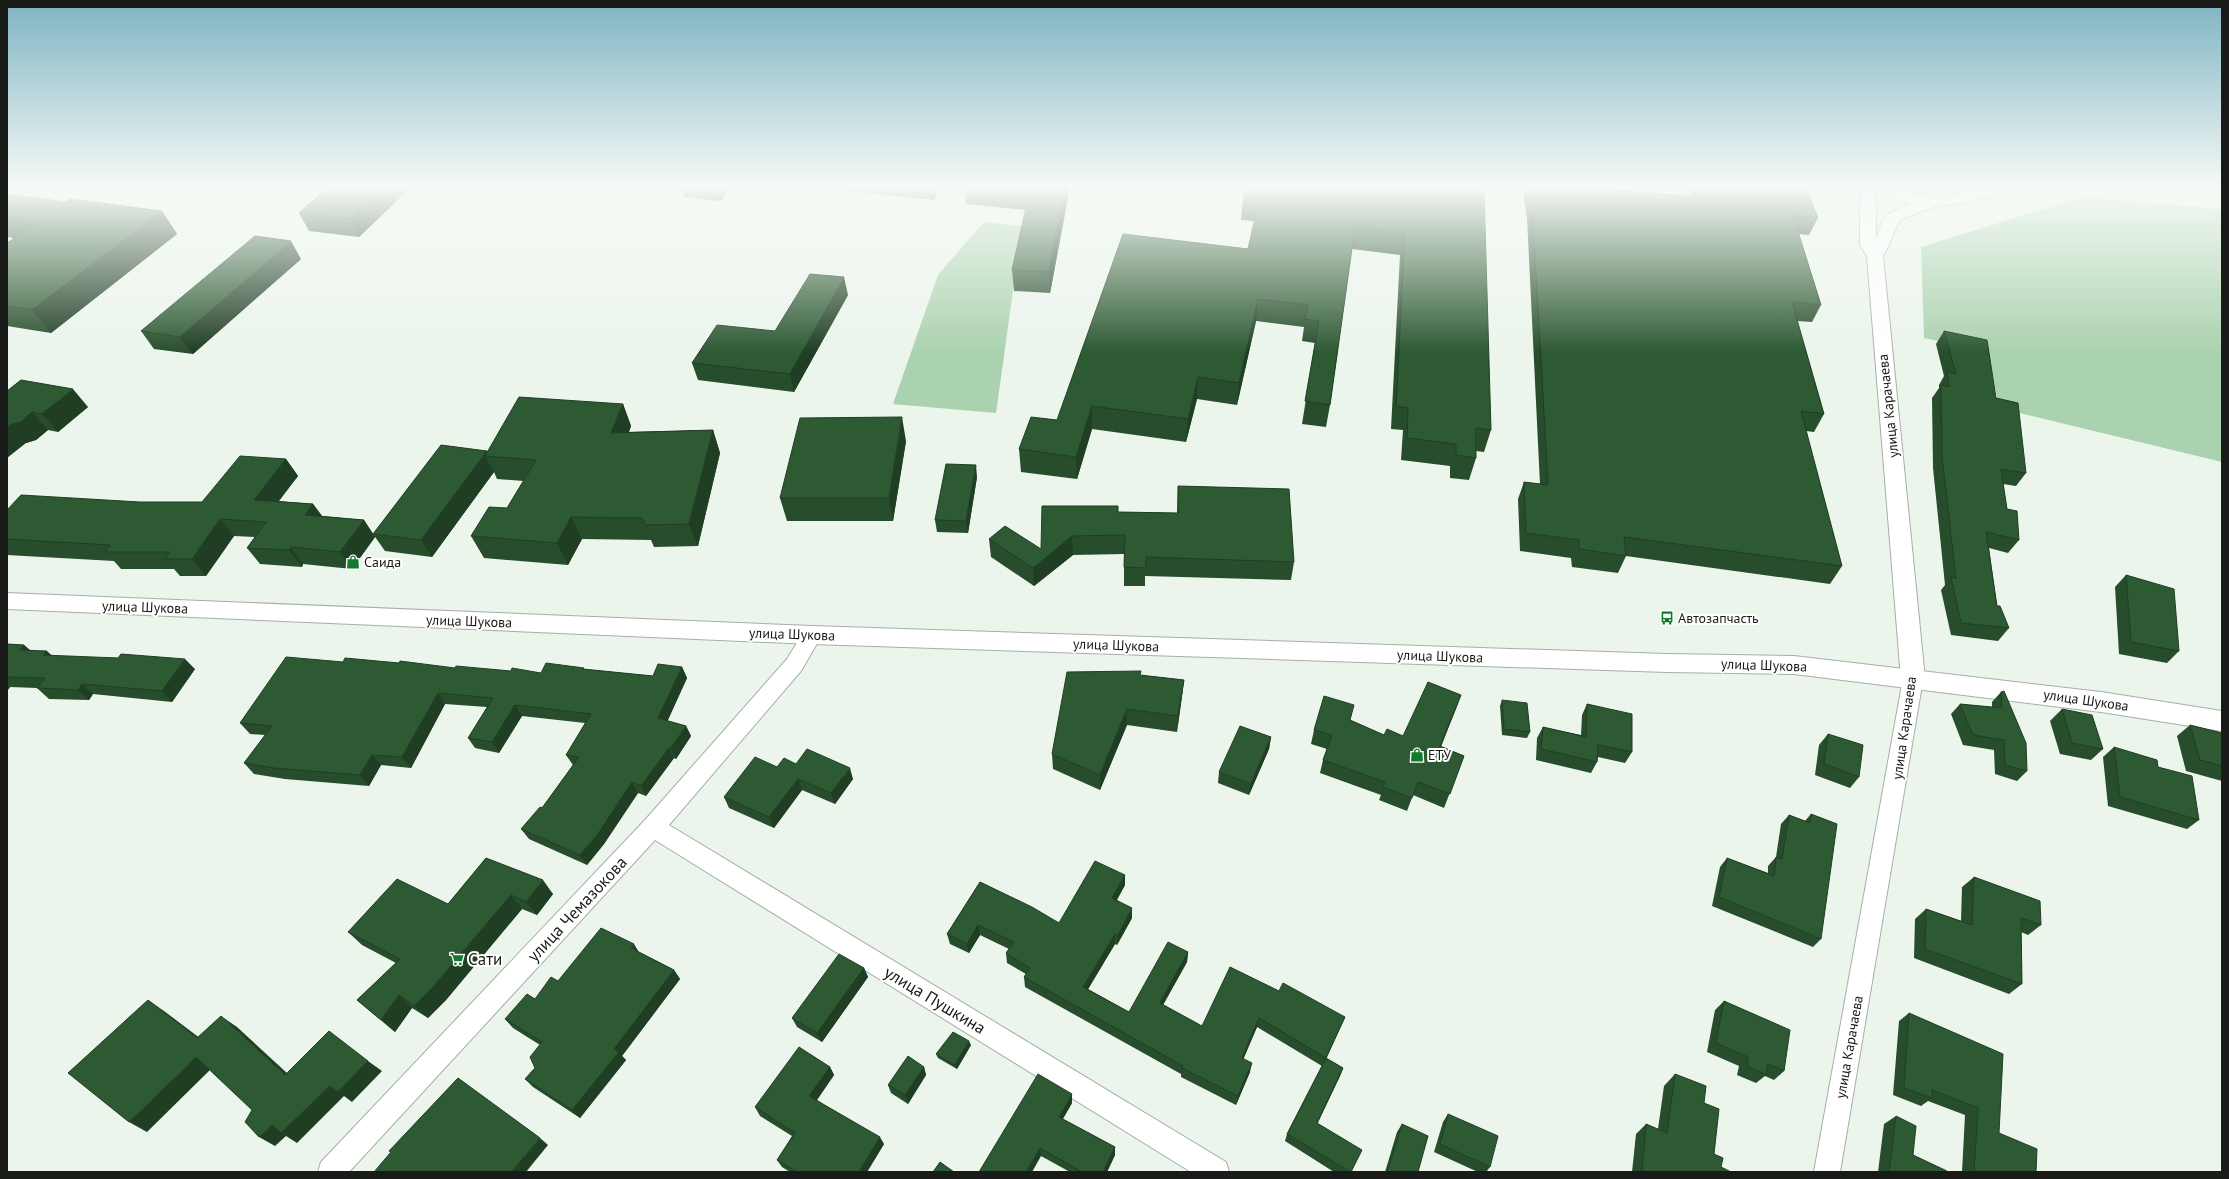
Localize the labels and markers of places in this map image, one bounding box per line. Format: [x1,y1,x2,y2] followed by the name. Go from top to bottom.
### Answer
[364,553,401,571] place label: Саида
[345,554,361,570] shop icon: Саида
[1678,609,1759,627] place label: Автозапчасть
[1659,610,1675,626] bus stop icon: Автозапчасть
[1428,746,1451,764] place label: ЕТУ
[1409,747,1425,763] shop icon: ЕТУ
[468,948,502,970] place label: Сати
[449,951,465,967] supermarket icon: Сати

